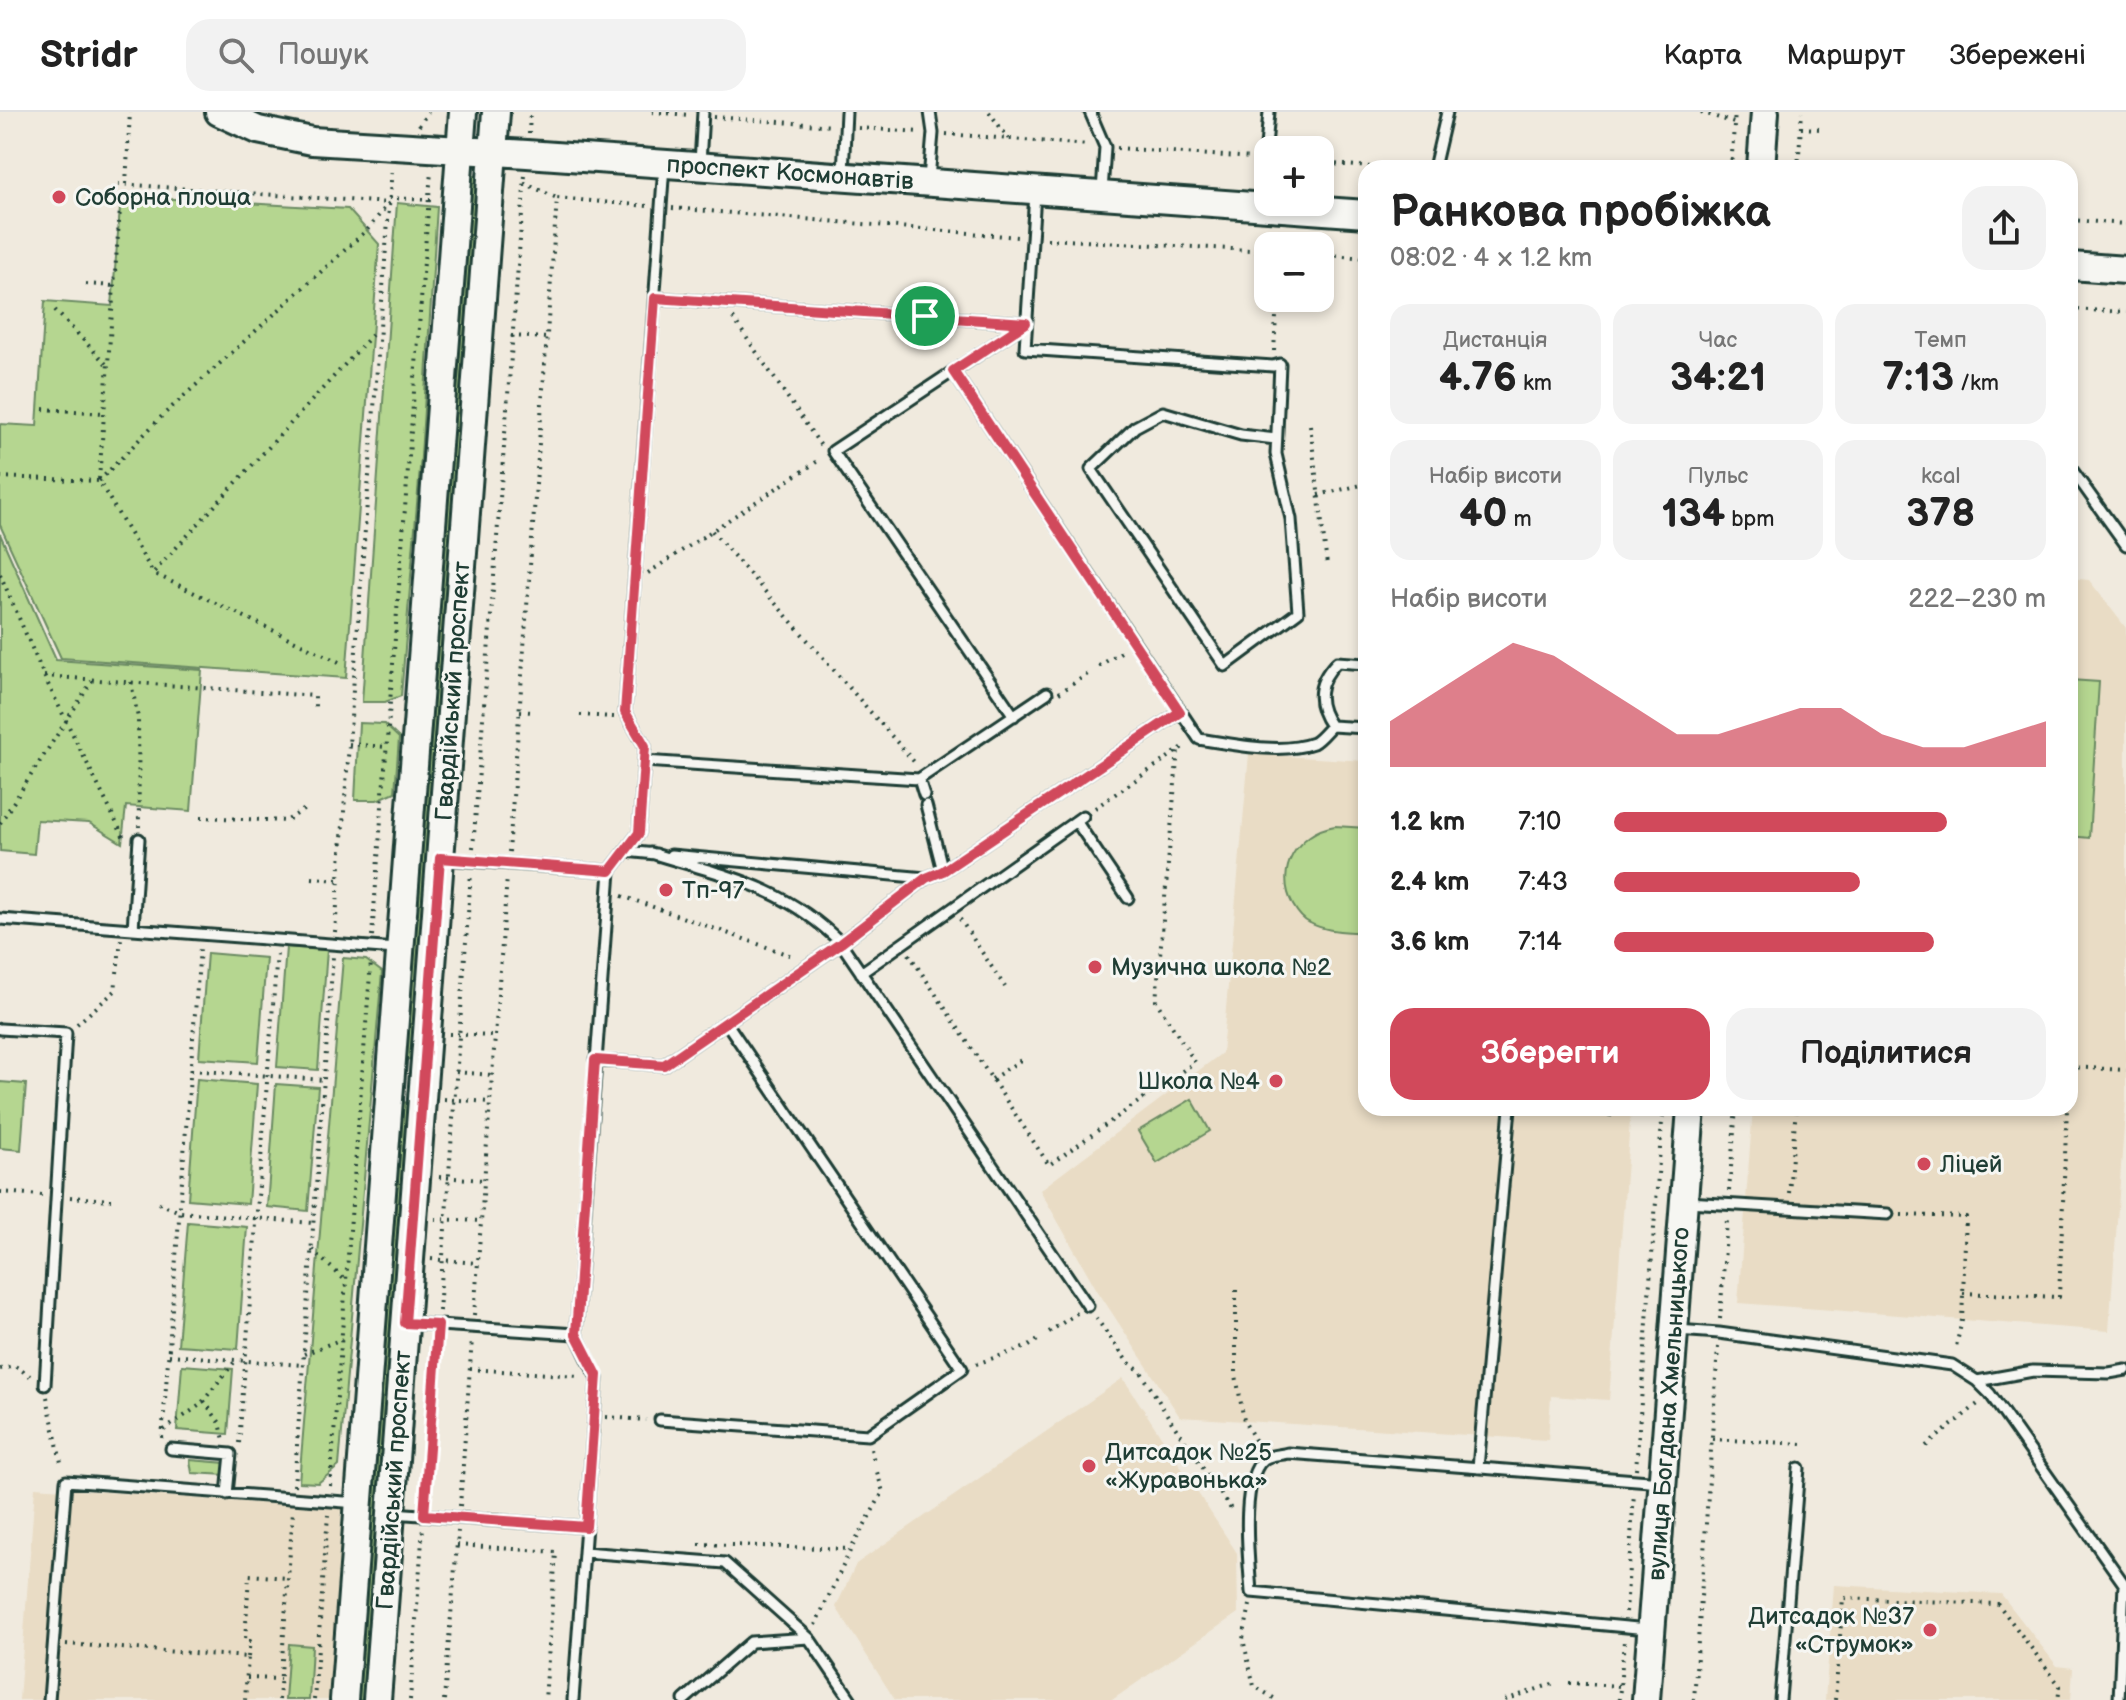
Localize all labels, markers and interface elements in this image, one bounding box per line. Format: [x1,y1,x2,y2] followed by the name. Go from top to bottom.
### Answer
[186,19,746,91] search box
[40,33,138,78] text: Stridr
[214,33,258,77] icon: search
[278,37,369,73] text: Пошук
[1664,39,1742,72] text: Карта
[1786,39,1905,72] text: Маршрут
[1949,39,2086,72] text: Збережені
[1254,136,1334,312] map controls
[1254,136,1334,216] button: +
[666,150,915,196] street label: проспект Космонавтів
[75,183,251,212] place label: Соборна площа
[1390,186,1771,239] text: Ранкова пробіжка
[1962,186,2046,270] button: share
[50,188,68,206] marker: Соборна площа
[1254,232,1334,312] button: −
[1390,243,1592,274] text: 08:02 · 4 × 1.2 km
[891,282,959,350] pin
[903,294,947,338] icon: arrive
[1443,327,1548,354] text: Дистанція
[1699,327,1737,354] text: Час
[1915,327,1967,354] text: Темп
[1439,354,1517,402] text: 4.76
[1670,354,1766,402] text: 34:21
[1882,354,1954,402] text: 7:13
[1517,370,1552,397] text: km
[1954,370,1999,397] text: /km
[1429,463,1562,490] text: Набір висоти
[1688,463,1748,490] text: Пульс
[1921,463,1960,490] text: kcal
[1459,490,1508,538] text: 40
[1661,490,1725,538] text: 134
[1906,490,1975,538] text: 378
[1508,506,1532,533] text: m
[1725,506,1775,533] text: bpm
[429,560,477,822] street label: Гвардійський проспект
[1390,584,1548,615] text: Набір висоти
[1908,584,2046,615] text: 222–230 m
[1390,807,1465,838] text: 1.2 km
[1518,807,1561,838] text: 7:10
[1390,867,1469,898] text: 2.4 km
[1518,867,1568,898] text: 7:43
[682,876,744,905] place label: Тп-97
[657,881,675,899] marker: Тп-97
[1390,927,1469,958] text: 3.6 km
[1518,927,1562,958] text: 7:14
[1111,953,1331,982] place label: Музична школа №2
[1086,958,1104,976] marker: Музична школа №2
[1390,1008,1710,1100] button: Зберегти
[1726,1008,2046,1100] button: Поділитися
[1137,1067,1260,1096] place label: Школа №4
[1267,1072,1285,1090] marker: Школа №4
[1939,1150,2002,1179] place label: Ліцей
[1915,1155,1933,1173] marker: Ліцей
[1642,1226,1696,1582] street label: вулиця Богдана Хмельницького
[370,1349,418,1611] street label: Гвардійський проспект
[1105,1438,1272,1495] place label: Дитсадок №25 «Журавонька»
[1080,1457,1098,1475] marker: Дитсадок №25 «Журавонька»
[1748,1602,1914,1659] place label: Дитсадок №37 «Струмок»
[1921,1621,1939,1639] marker: Дитсадок №37 «Струмок»

